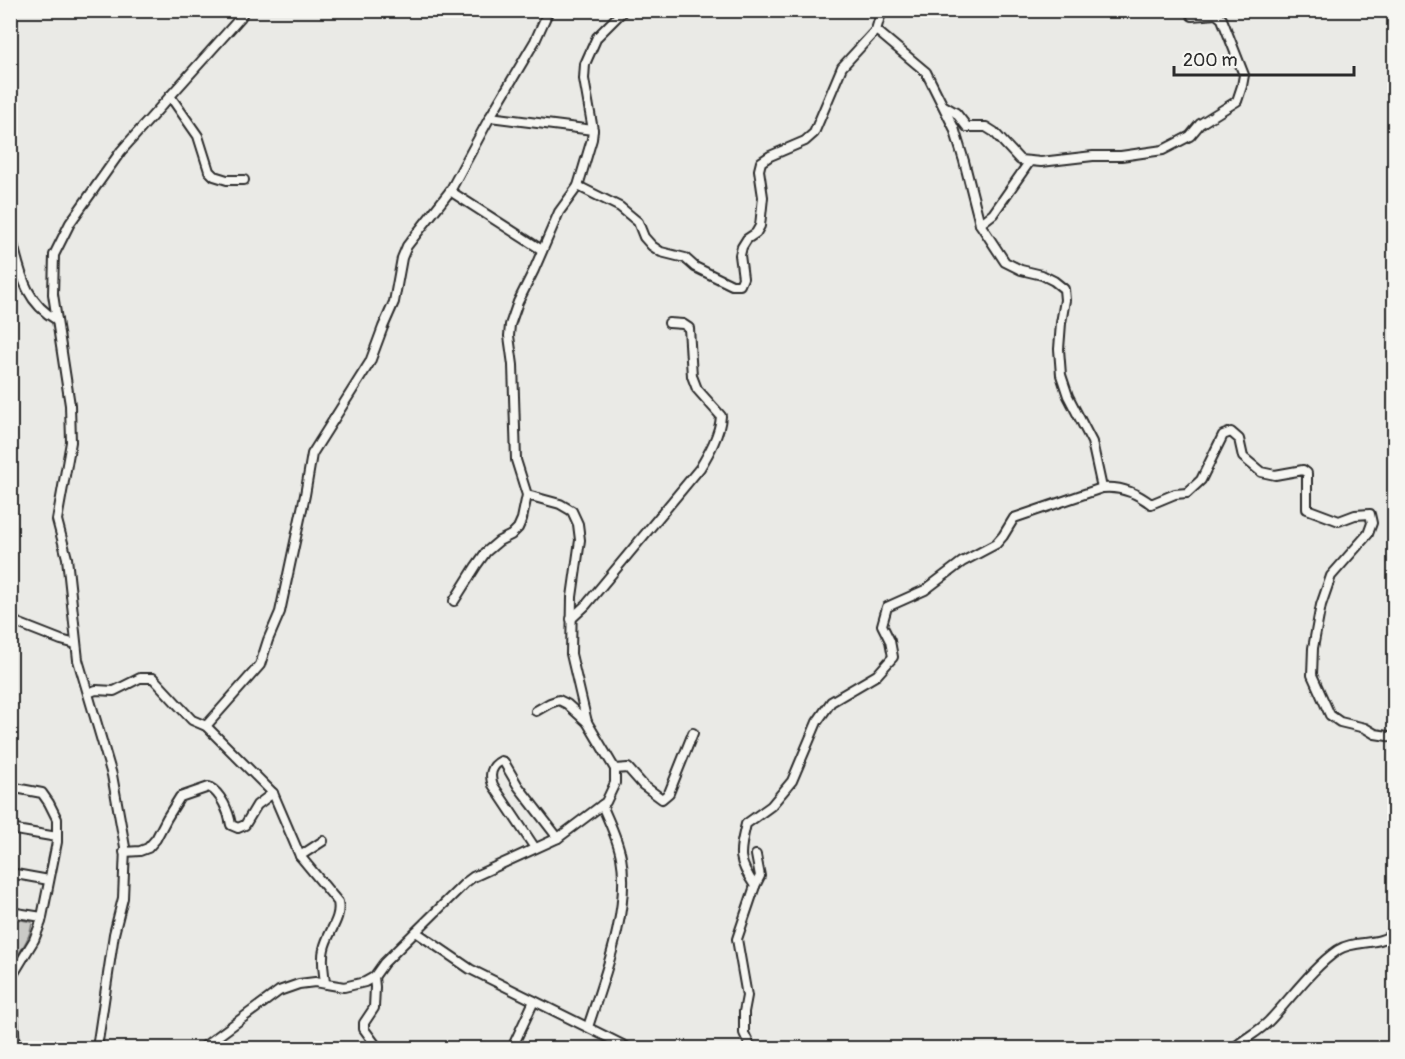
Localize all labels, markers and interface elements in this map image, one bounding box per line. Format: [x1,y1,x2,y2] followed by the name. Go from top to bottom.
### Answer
[1174,39,1354,77] scale bar
[1183,49,1238,72] text: 200 m

